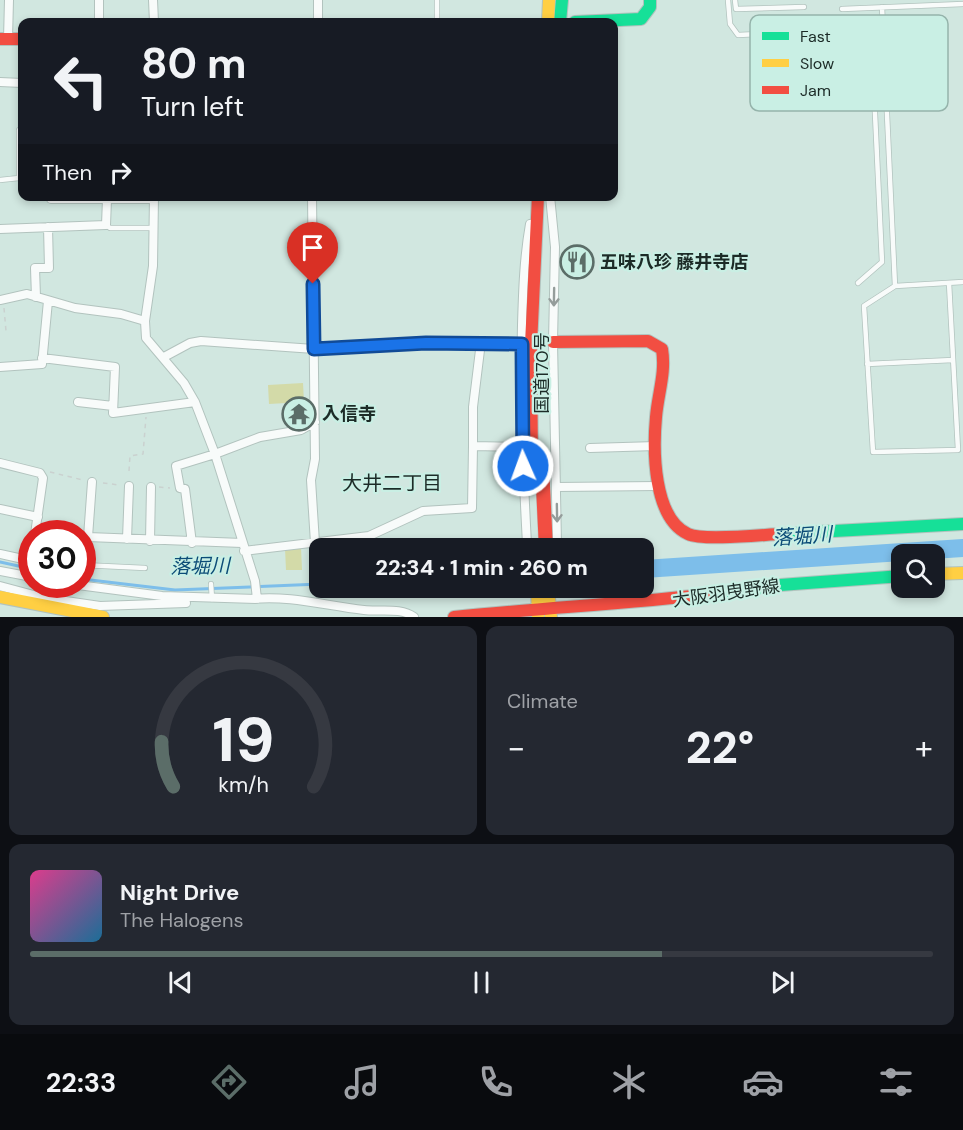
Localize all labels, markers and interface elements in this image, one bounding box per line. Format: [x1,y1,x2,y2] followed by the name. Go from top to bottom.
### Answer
[750,15,948,111] legend
[800,26,831,47] text: Fast
[141,36,247,91] text: 80 m
[42,42,120,120] icon: left
[800,53,834,74] text: Slow
[800,80,831,101] text: Jam
[141,89,244,124] text: Turn left
[104,156,137,189] icon: right
[42,158,92,187] text: Then
[287,222,338,284] pin
[296,231,329,264] icon: arrive
[559,244,595,280] restaurant icon: 五味八珍 藤井寺店
[600,250,748,274] place label: 五味八珍 藤井寺店
[548,286,560,306] one-way arrow
[530,332,554,414] street label: 国道170号
[281,396,317,432] temple icon: 入信寺
[322,402,376,426] place label: 入信寺
[491,434,555,498] position arrow
[342,470,442,496] district label: 大井二丁目
[551,502,562,522] one-way arrow
[18,520,96,598] speed limit sign: 30
[771,521,835,551] water label: 落堀川
[891,544,945,598] map controls
[891,544,945,598] button: search
[170,552,232,580] water label: 落堀川
[375,553,588,582] text: 22:34 · 1 min · 260 m
[671,574,781,612] street label: 大阪羽曳野線
[507,688,578,714] text: Climate
[212,699,274,780] text: 19
[686,718,754,777] text: 22°
[507,726,525,769] text: −
[915,726,933,769] text: +
[218,772,268,800] text: km/h
[120,878,239,907] text: Night Drive
[120,907,243,933] text: The Halogens
[164,966,197,999] icon: previous
[465,966,498,999] icon: pause
[766,966,799,999] icon: next
[208,1061,250,1103] icon: directions
[341,1061,383,1103] icon: music
[475,1061,517,1103] icon: phone
[608,1061,650,1103] icon: climate
[742,1061,784,1103] icon: car
[875,1061,917,1103] icon: filters
[46,1065,116,1100] text: 22:33

